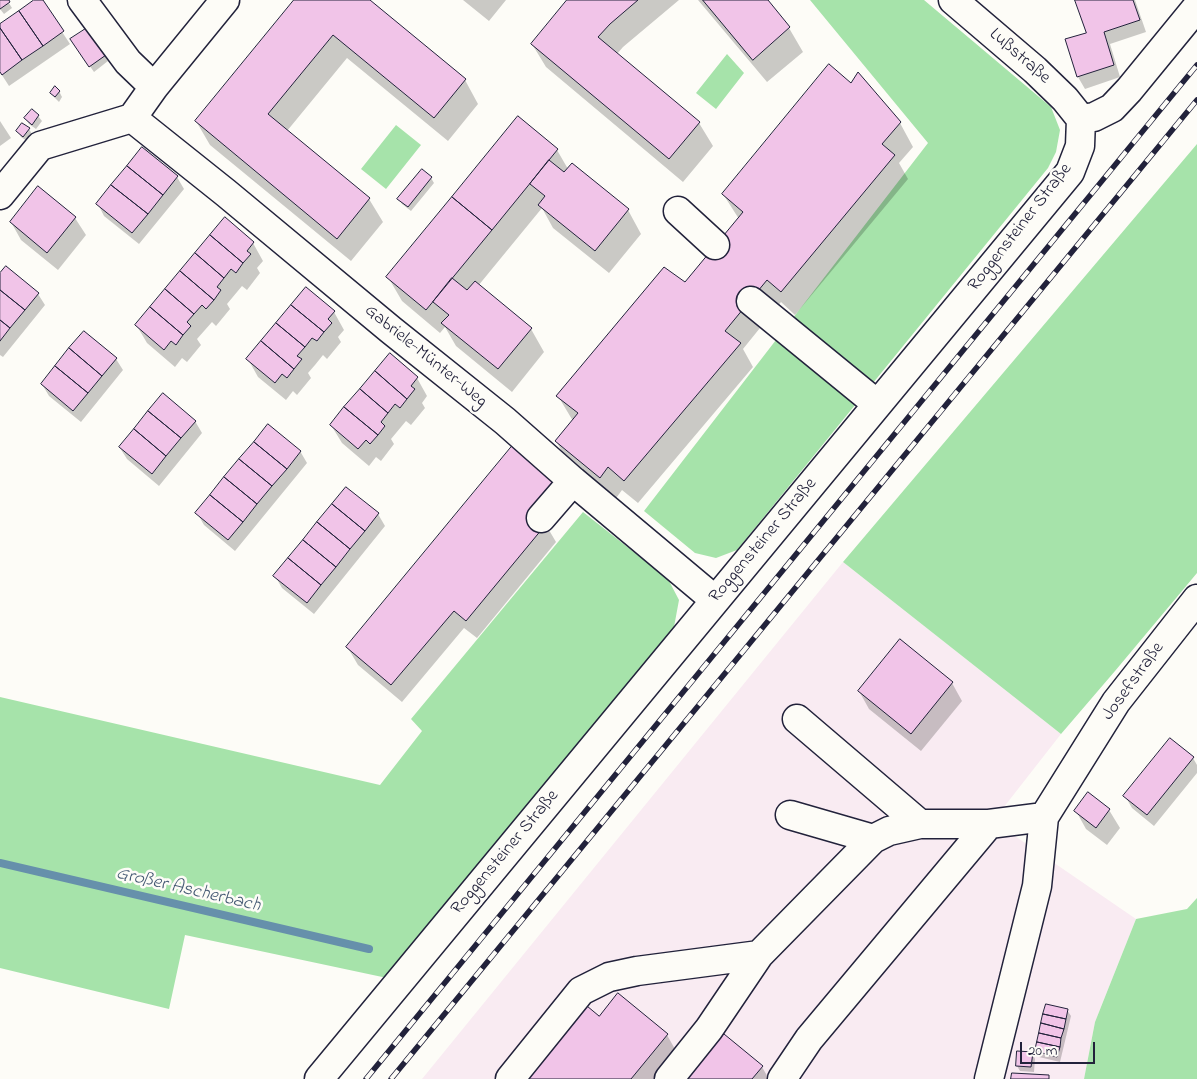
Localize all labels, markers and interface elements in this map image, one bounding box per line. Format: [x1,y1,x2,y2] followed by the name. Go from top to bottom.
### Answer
[984,24,1054,90] street label: Lußstraße
[964,160,1078,296] street label: Roggensteiner Straße
[359,301,491,413] street label: Gabriele-Münter-Weg
[705,474,823,608] street label: Roggensteiner Straße
[1098,639,1170,725] street label: Josefstraße
[447,786,565,920] street label: Roggensteiner Straße
[114,863,262,919] water label: Großer Ascherbach
[1022,1032,1097,1064] scale bar
[1028,1040,1057,1062] text: 20 m

